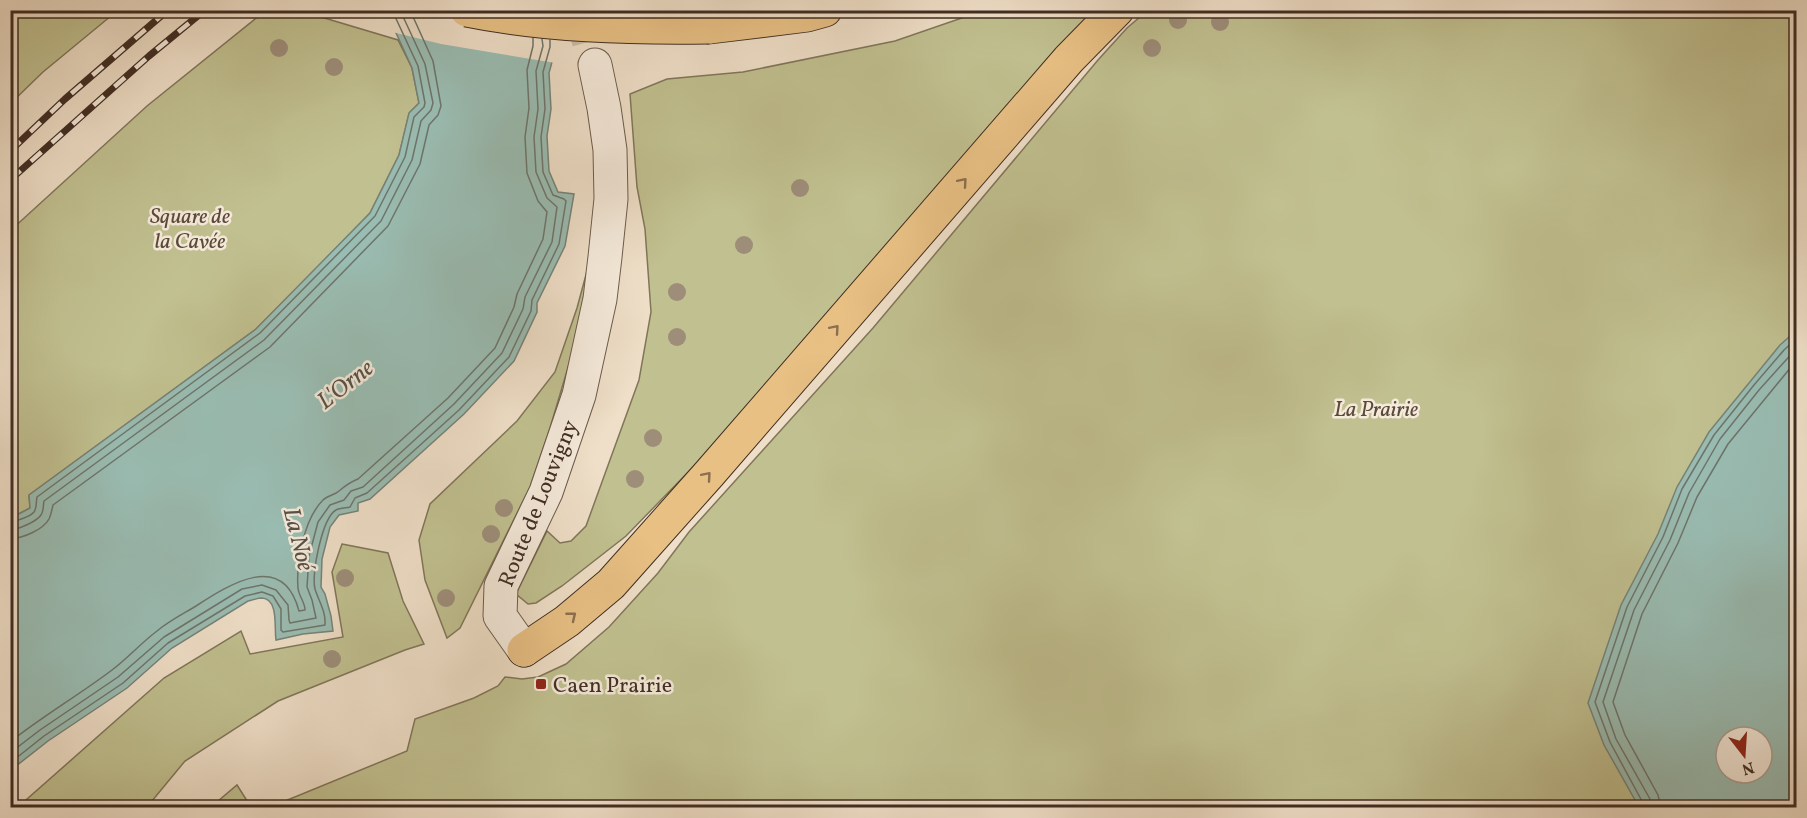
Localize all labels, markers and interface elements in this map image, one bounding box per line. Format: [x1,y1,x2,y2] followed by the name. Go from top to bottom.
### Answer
[956,178,967,189] one-way arrow
[150,202,230,258] park label: Square de la Cavée
[828,325,839,336] one-way arrow
[311,352,382,419] water label: L'Orne
[1334,395,1418,426] park label: La Prairie
[492,416,587,592] street label: Route de Louvigny
[700,472,711,483] one-way arrow
[273,504,322,576] water label: La Noé
[565,613,576,624] one-way arrow
[553,671,672,702] place label: Caen Prairie
[534,677,548,691] marker: Caen Prairie
[1714,725,1774,785] north arrow
[1739,755,1757,780] text: N

